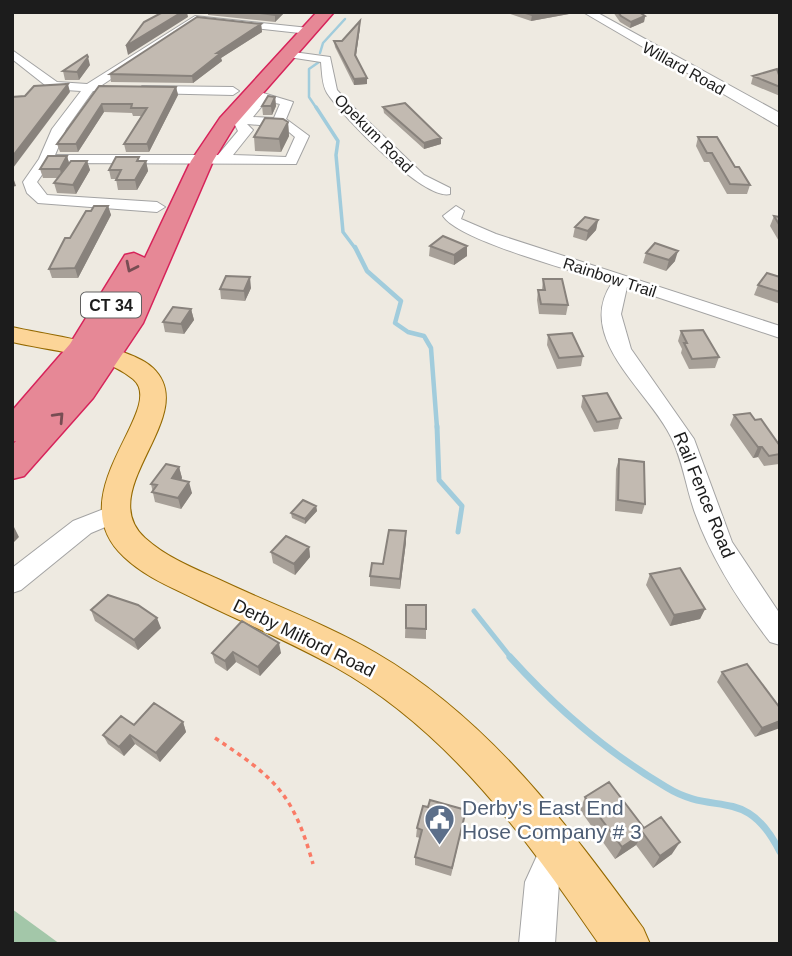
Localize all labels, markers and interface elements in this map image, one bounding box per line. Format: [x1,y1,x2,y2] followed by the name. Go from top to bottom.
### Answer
[640,39,728,98] street label: Willard Road
[331,91,416,176] street label: Opekum Road
[561,254,659,301] street label: Rainbow Trail
[125,260,139,272] one-way arrow
[81,292,141,318] road number: CT 34
[50,412,63,425] one-way arrow
[670,429,738,561] street label: Rail Fence Road
[230,595,378,681] street label: Derby Milford Road
[462,796,642,843] place label: Derby's East End Hose Company # 3
[422,803,456,847] public building icon: Derby's East End Hose Company # 3

